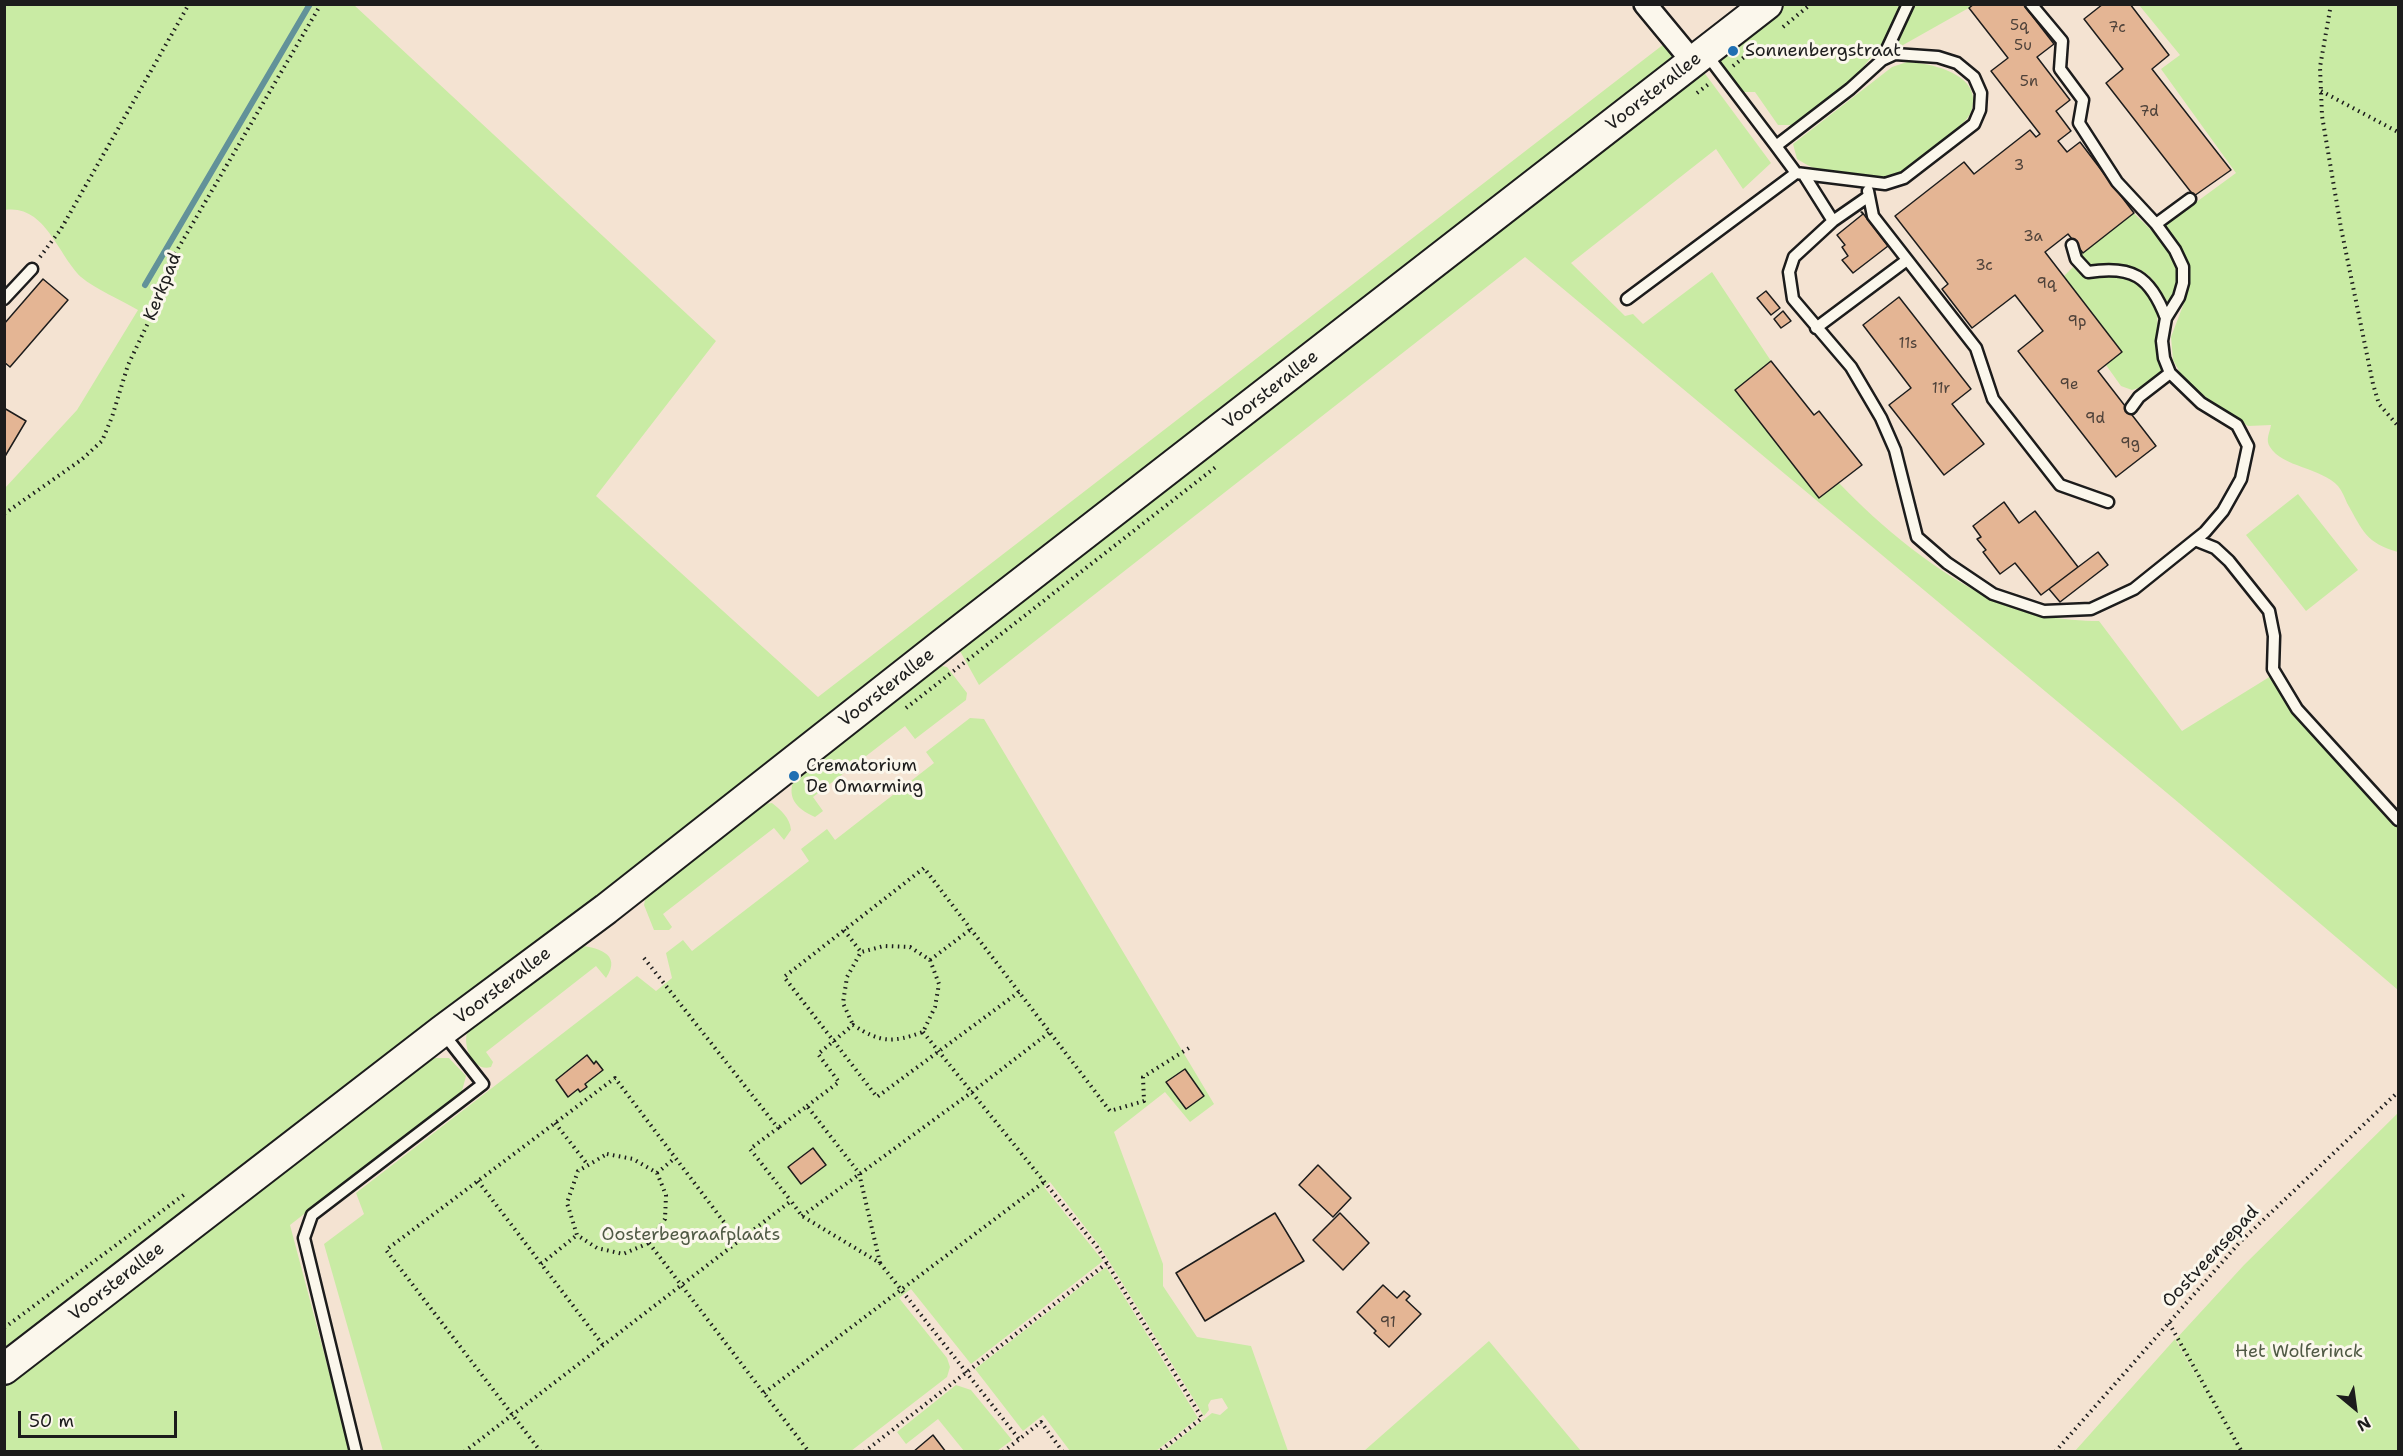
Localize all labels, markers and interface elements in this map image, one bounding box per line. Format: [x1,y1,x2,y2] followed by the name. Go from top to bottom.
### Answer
[2010,17,2028,35] house number: 5q
[2108,19,2126,37] house number: 7c
[2014,37,2032,55] house number: 5u
[1745,40,1901,62] place label: Sonnenbergstraat
[1726,44,1740,58] marker: Sonnenbergstraat
[1602,48,1706,136] street label: Voorsterallee
[2020,73,2038,91] house number: 5n
[2139,103,2159,121] house number: 7d
[2014,157,2024,175] house number: 3
[2023,228,2043,246] house number: 3a
[140,250,186,324] street label: Kerkpad
[1975,257,1993,275] house number: 3c
[2036,275,2056,293] house number: 9q
[2068,313,2086,331] house number: 9p
[1899,335,1917,353] house number: 11s
[1219,346,1323,434] street label: Voorsterallee
[2060,376,2078,394] house number: 9e
[1932,380,1950,398] house number: 11r
[2085,410,2105,428] house number: 9d
[2120,435,2140,453] house number: 9g
[835,644,939,732] street label: Voorsterallee
[806,755,923,798] place label: Crematorium De Omarming
[787,769,801,783] marker: Crematorium De Omarming
[450,943,556,1029] street label: Voorsterallee
[2158,1202,2264,1312] street label: Oostveensepad
[602,1224,780,1246] park label: Oosterbegraafplaats
[65,1238,169,1326] street label: Voorsterallee
[1380,1314,1396,1332] house number: 91
[2235,1341,2363,1363] park label: Het Wolferinck
[2325,1378,2385,1438] north arrow
[21,1399,180,1437] scale bar
[29,1409,74,1433] text: 50 m
[2353,1412,2375,1436] text: N

